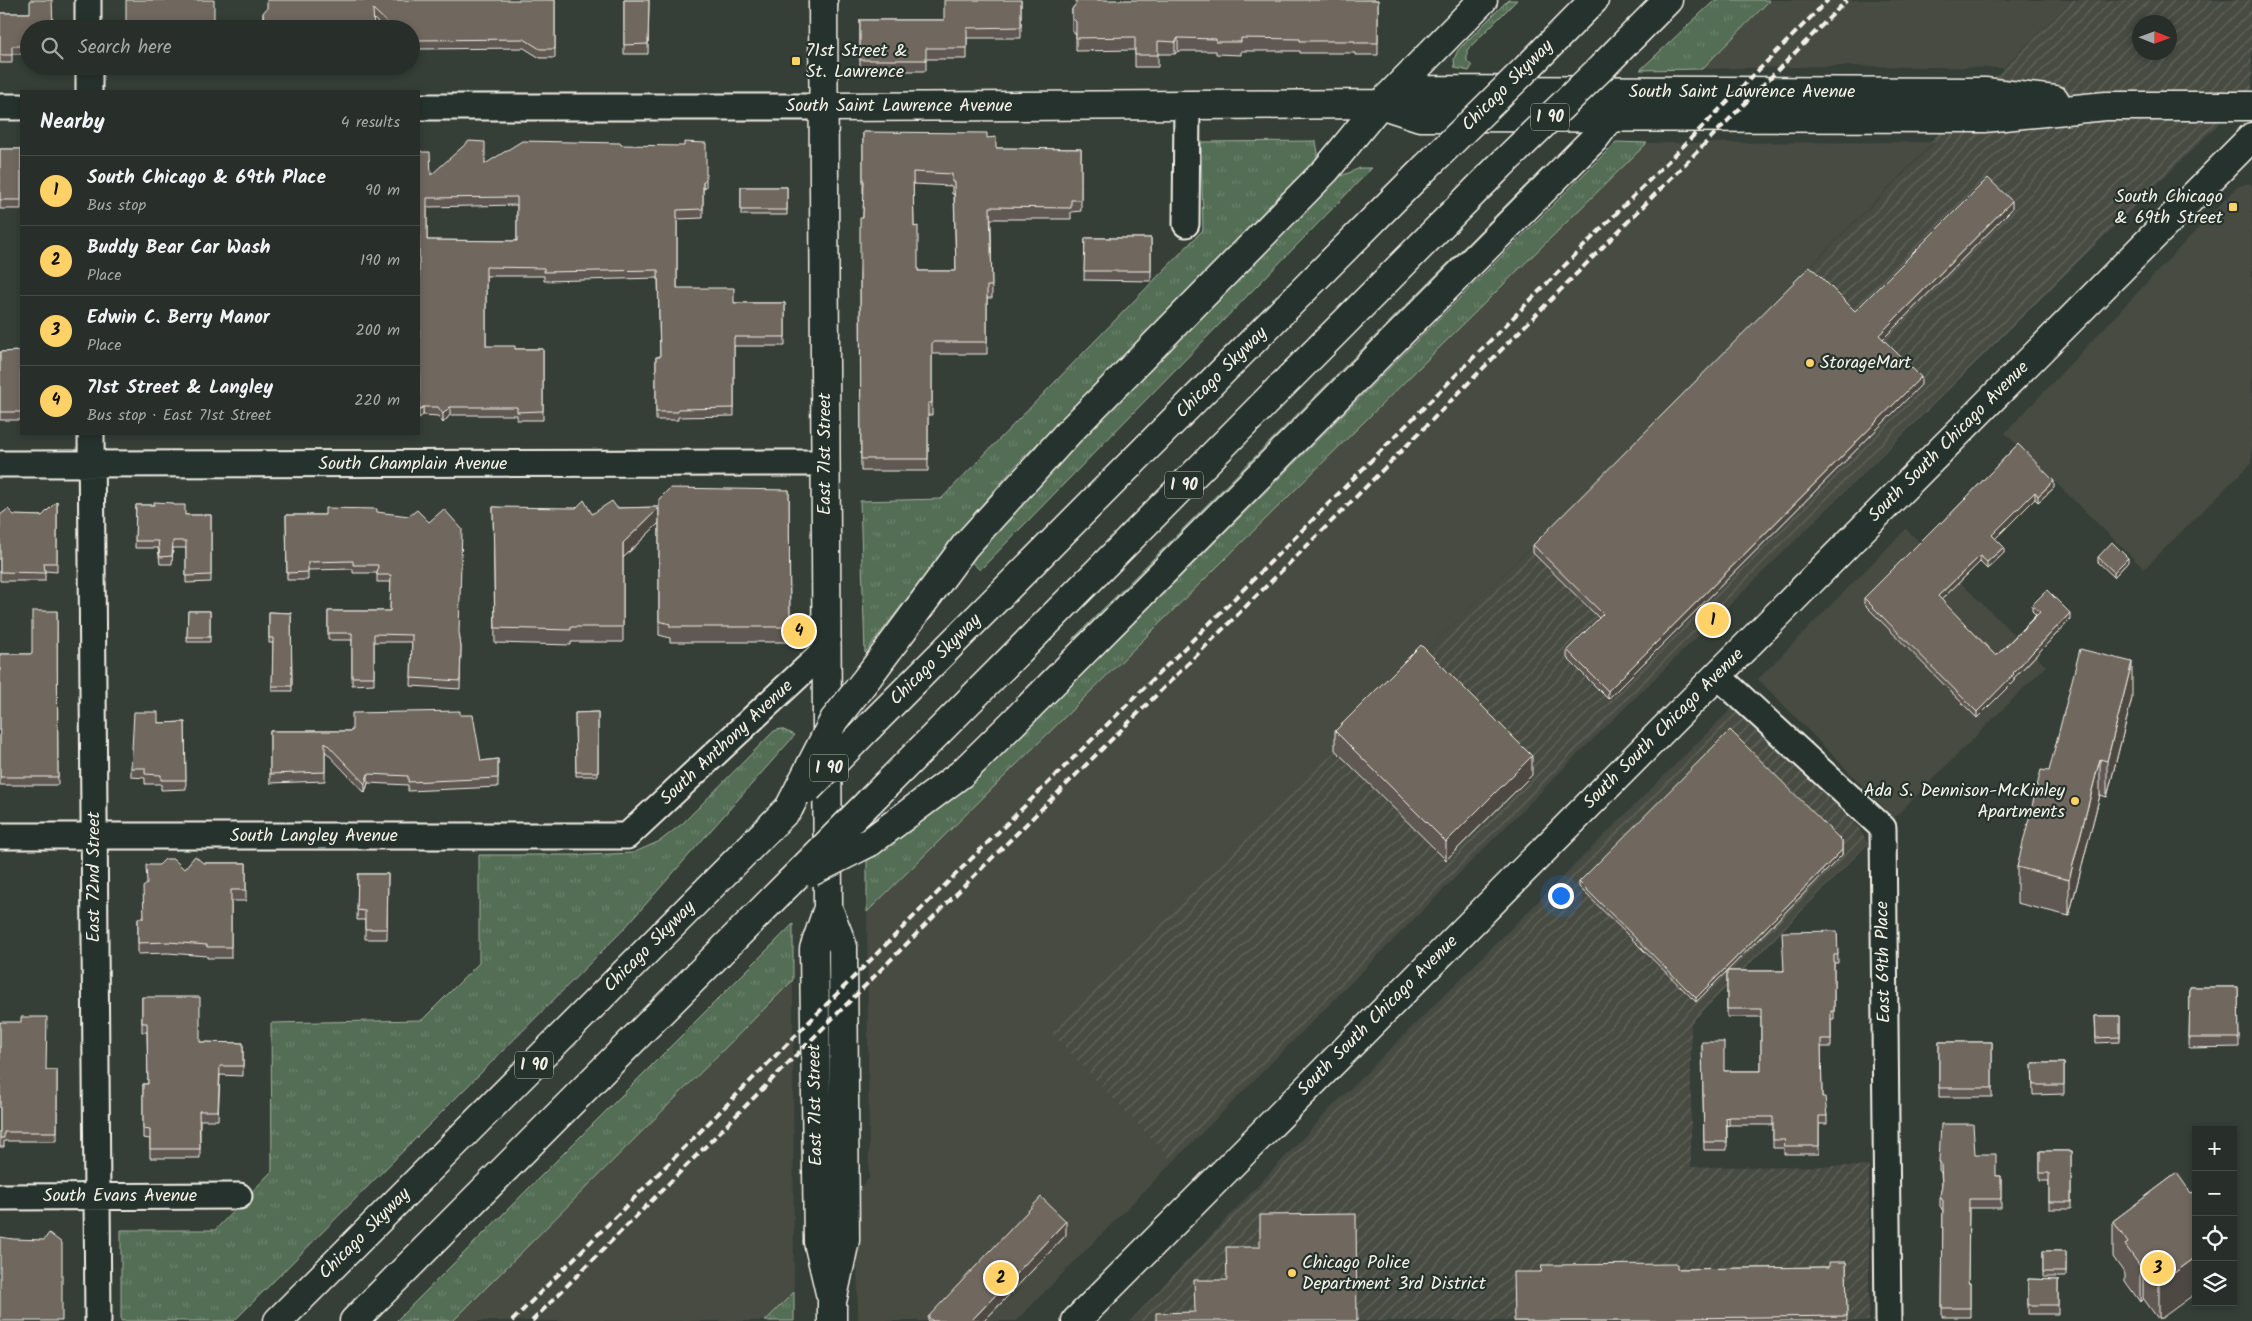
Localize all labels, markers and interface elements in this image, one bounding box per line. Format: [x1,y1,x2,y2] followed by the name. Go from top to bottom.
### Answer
[2132,15,2177,60] north arrow
[20,20,420,75] search box
[78,33,172,63] text: Search here
[1455,33,1561,139] street label: Chicago Skyway
[38,34,66,62] icon: search
[806,37,907,87] place label: 71st Street & St. Lawrence
[790,55,802,67] marker: 71st Street & St. Lawrence
[1629,78,1855,107] street label: South Saint Lawrence Avenue
[786,92,1012,121] street label: South Saint Lawrence Avenue
[1531,104,1569,130] road number: I 90
[40,106,105,139] text: Nearby
[341,110,400,135] text: 4 results
[87,163,326,193] text: South Chicago & 69th Place
[54,178,58,203] text: 1
[365,178,400,203] text: 90 m
[2115,183,2224,233] place label: South Chicago & 69th Street
[87,193,146,218] text: Bus stop
[2227,201,2239,213] marker: South Chicago & 69th Street
[87,233,271,263] text: Buddy Bear Car Wash
[51,248,61,273] text: 2
[360,248,400,273] text: 190 m
[87,263,121,288] text: Place
[87,303,270,333] text: Edwin C. Berry Manor
[52,318,60,343] text: 3
[356,318,400,343] text: 200 m
[1169,320,1275,426] street label: Chicago Skyway
[87,333,121,358] text: Place
[1820,349,1912,378] place label: StorageMart
[1862,355,2036,529] street label: South South Chicago Avenue
[1804,357,1816,369] marker: StorageMart
[87,373,273,403] text: 71st Street & Langley
[52,388,60,413] text: 4
[354,388,400,413] text: 220 m
[811,392,840,515] street label: East 71st Street
[87,403,271,428] text: Bus stop · East 71st Street
[319,450,507,479] street label: South Champlain Avenue
[1165,472,1203,498] road number: I 90
[1697,601,1729,639] pin: 1
[883,607,989,713] street label: Chicago Skyway
[783,612,815,650] pin: 4
[1577,642,1751,816] street label: South South Chicago Avenue
[654,673,800,813] street label: South Anthony Avenue
[810,754,848,781] road number: I 90
[1864,777,2066,827] place label: Ada S. Dennison-McKinley Apartments
[2069,795,2081,807] marker: Ada S. Dennison-McKinley Apartments
[80,810,109,943] street label: East 72nd Street
[230,822,398,851] street label: South Langley Avenue
[1548,883,1574,909] your location
[597,894,703,1000] street label: Chicago Skyway
[1868,901,1900,1023] street label: East 69th Place
[1291,929,1465,1103] street label: South South Chicago Avenue
[800,1043,832,1166] street label: East 71st Street
[515,1052,553,1078] road number: I 90
[2192,1126,2237,1306] map controls
[2192,1126,2237,1171] button: +
[2192,1171,2237,1216] button: −
[312,1181,418,1287] street label: Chicago Skyway
[43,1182,197,1211] street label: South Evans Avenue
[2192,1216,2237,1261] button: locate
[1302,1249,1487,1299] place label: Chicago Police Department 3rd District
[2142,1249,2174,1287] pin: 3
[985,1259,1017,1297] pin: 2
[2192,1261,2237,1306] button: layers
[1286,1267,1298,1279] marker: Chicago Police Department 3rd District

